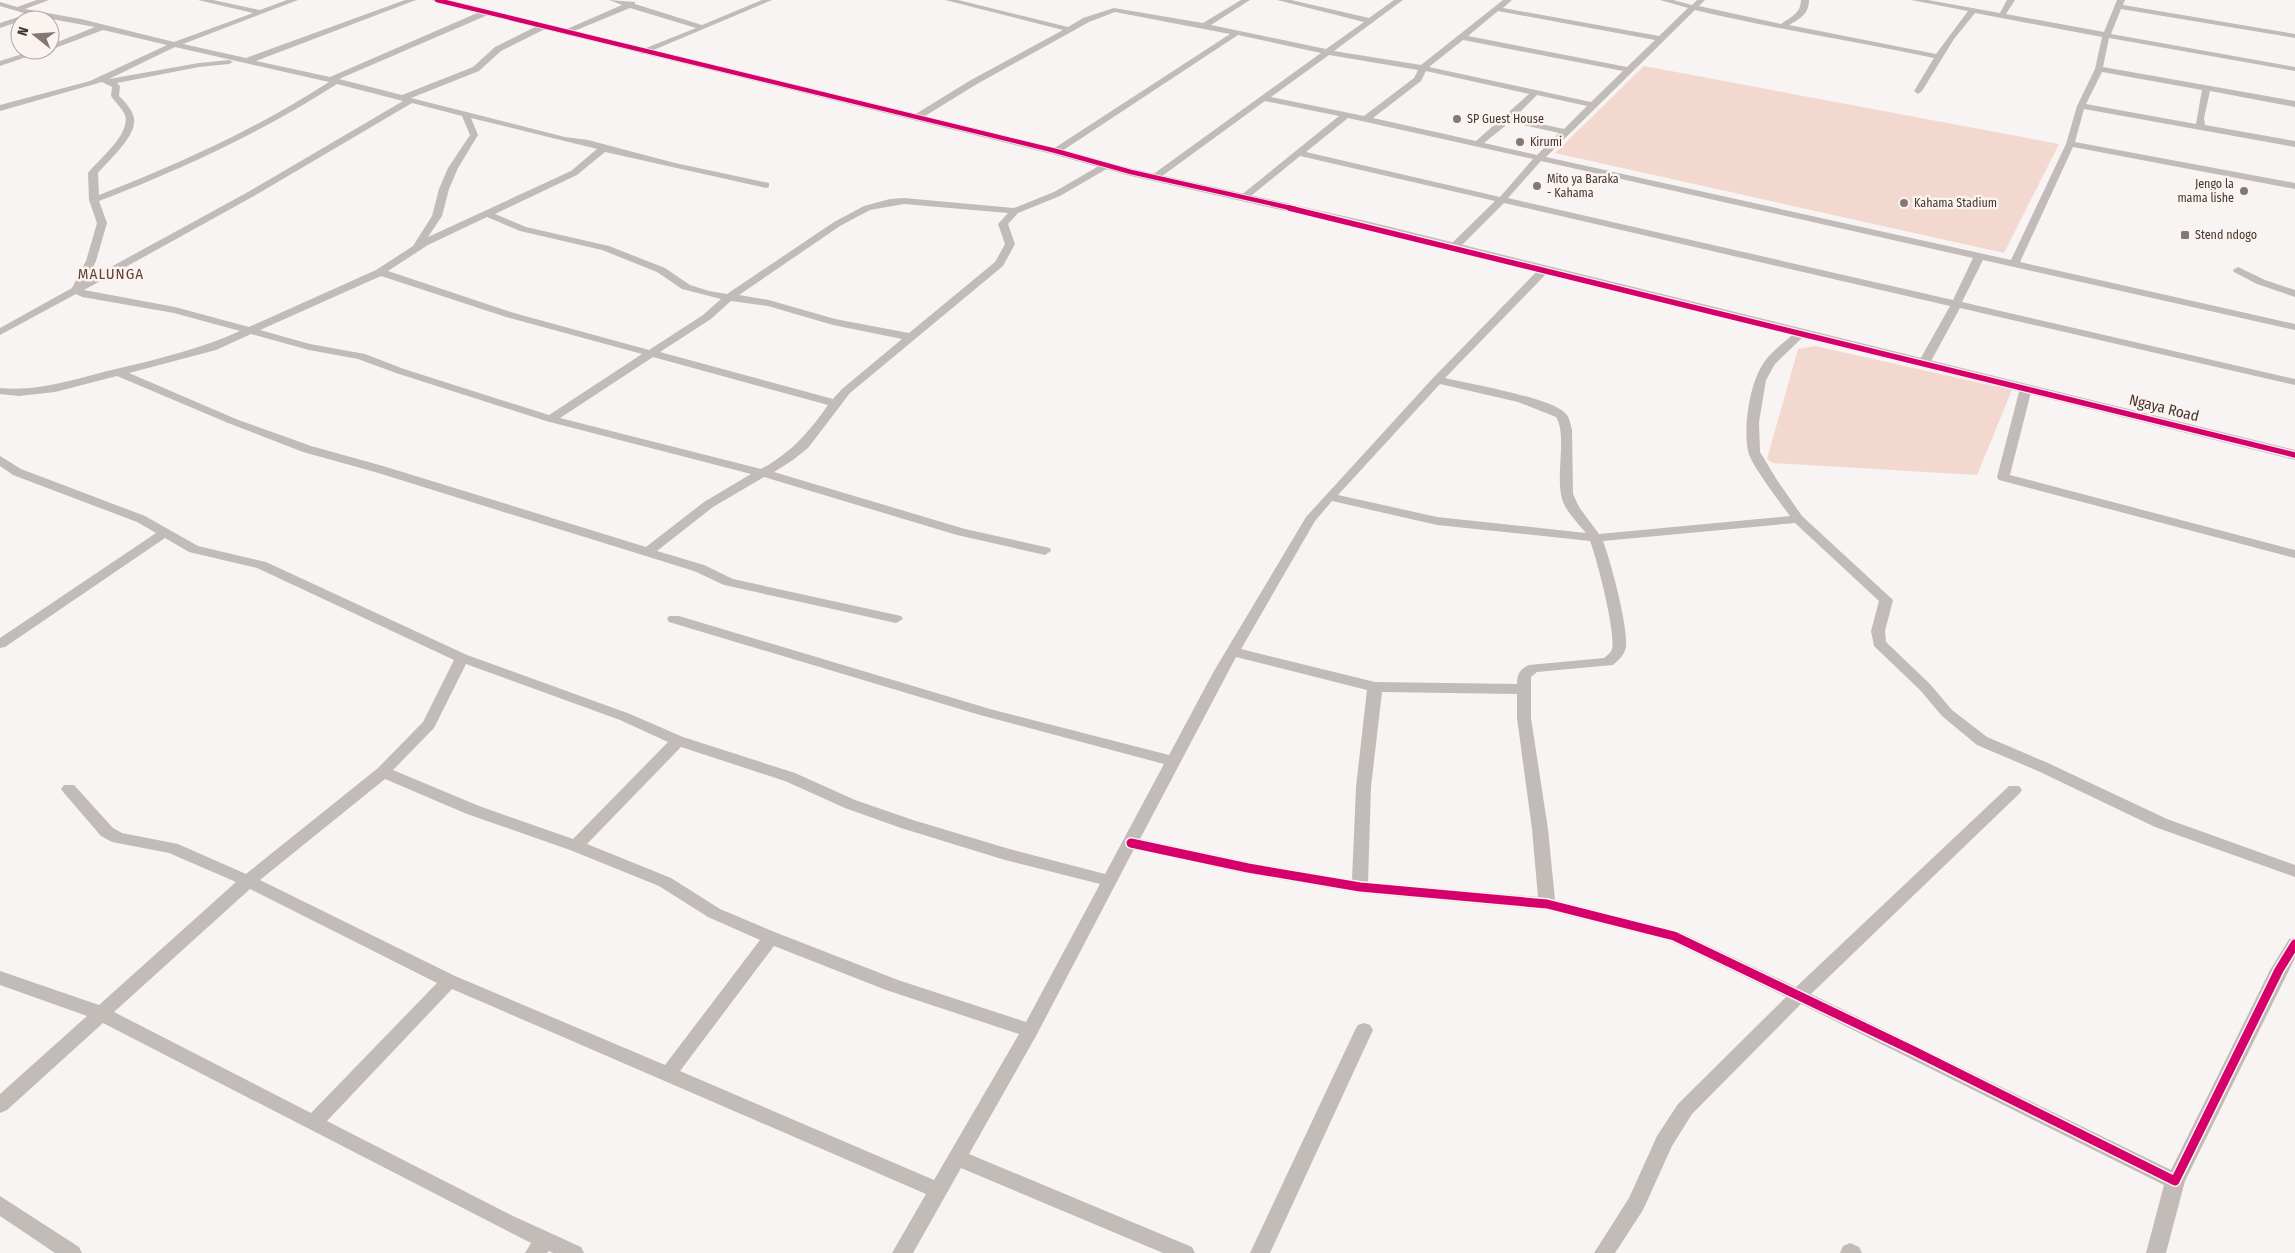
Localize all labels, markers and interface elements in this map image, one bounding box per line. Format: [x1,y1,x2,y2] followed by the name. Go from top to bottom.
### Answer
[10,10,60,60] north arrow
[14,25,32,38] text: N
[1467,112,1544,126] place label: SP Guest House
[1451,113,1463,125] marker: SP Guest House
[1530,135,1562,149] place label: Kirumi
[1514,136,1526,148] marker: Kirumi
[1547,172,1619,200] place label: Mito ya Baraka - Kahama
[2177,177,2234,205] place label: Jengo la mama lishe
[1531,180,1543,192] marker: Mito ya Baraka - Kahama
[2238,185,2250,197] marker: Jengo la mama lishe
[1914,196,1997,210] place label: Kahama Stadium
[1898,197,1910,209] marker: Kahama Stadium
[2195,228,2257,242] place label: Stend ndogo
[2179,229,2191,241] marker: Stend ndogo
[78,265,144,283] district label: MALUNGA
[2127,391,2201,425] street label: Ngaya Road

